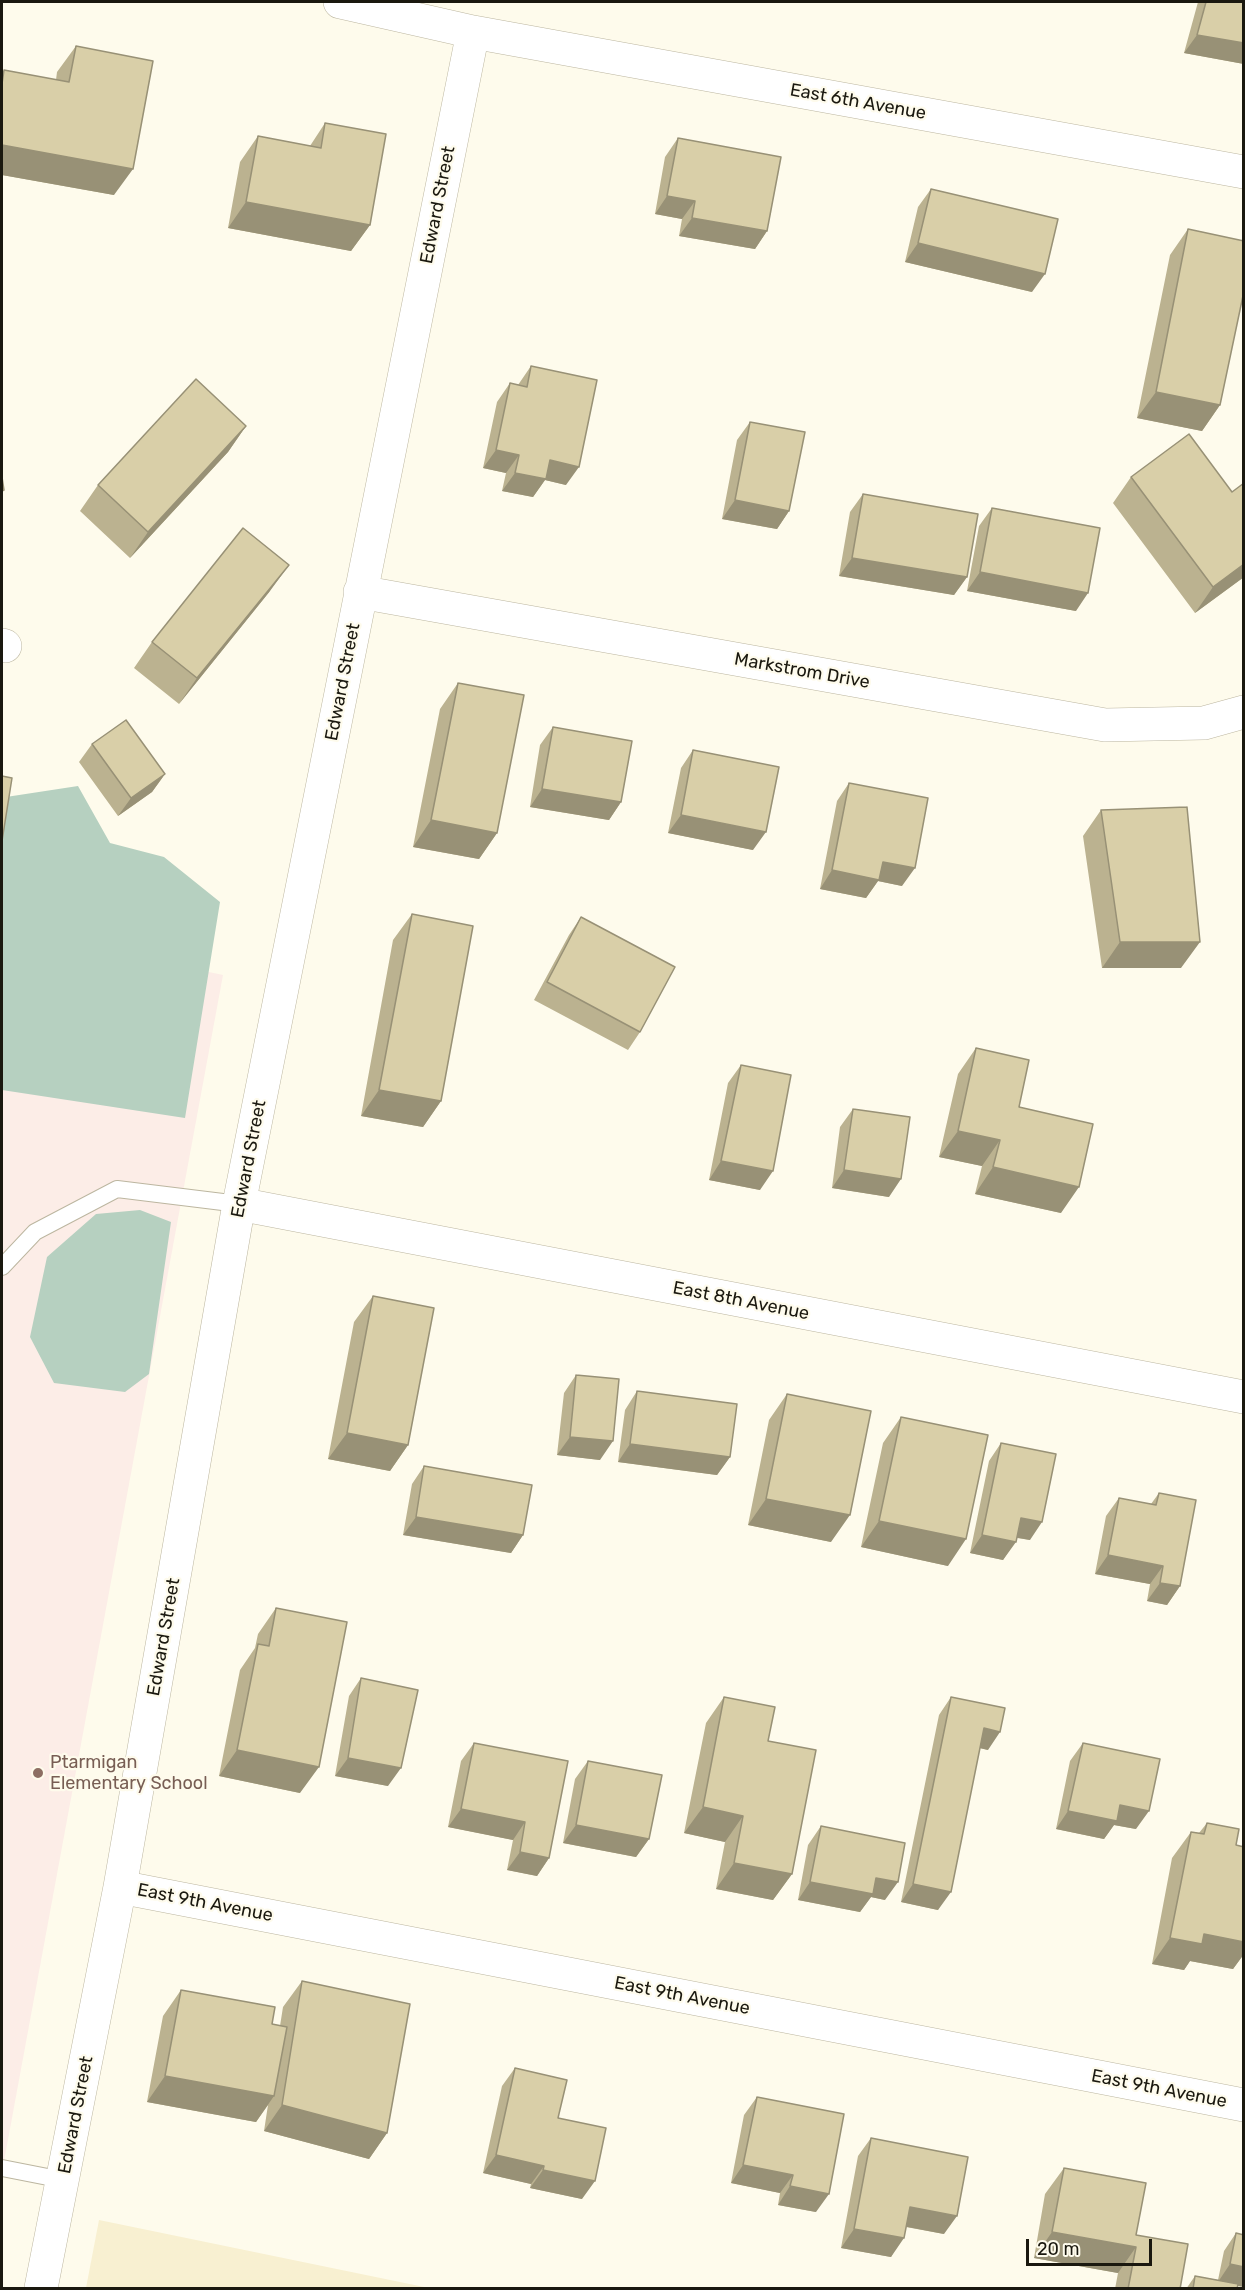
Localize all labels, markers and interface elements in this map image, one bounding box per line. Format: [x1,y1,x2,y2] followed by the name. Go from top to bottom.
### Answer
[788,79,928,125] street label: East 6th Avenue
[416,144,460,266] street label: Edward Street
[321,621,365,743] street label: Edward Street
[733,648,871,694] street label: Markstrom Drive
[227,1098,271,1220] street label: Edward Street
[671,1277,811,1325] street label: East 8th Avenue
[143,1576,185,1698] street label: Edward Street
[50,1752,208,1794] place label: Ptarmigan Elementary School
[31,1766,45,1780] marker: Ptarmigan Elementary School
[135,1879,275,1927] street label: East 9th Avenue
[612,1972,752,2020] street label: East 9th Avenue
[54,2054,98,2176] street label: Edward Street
[1089,2065,1229,2113] street label: East 9th Avenue
[1029,2227,1155,2265] scale bar
[1037,2238,1079,2260] text: 20 m

